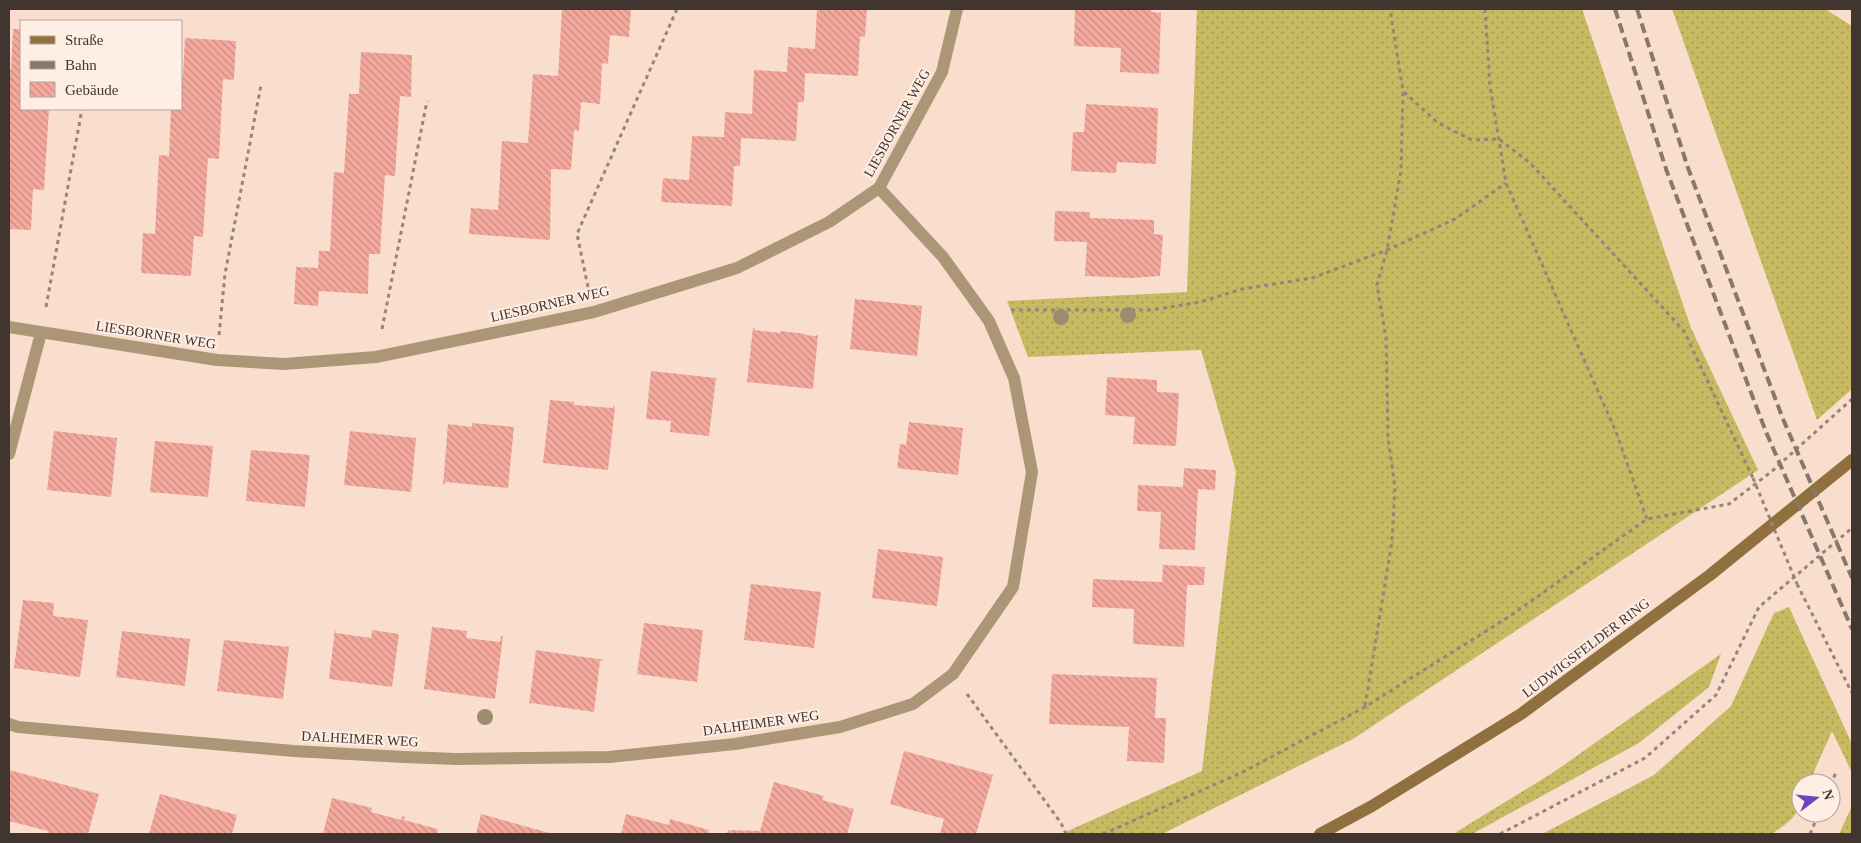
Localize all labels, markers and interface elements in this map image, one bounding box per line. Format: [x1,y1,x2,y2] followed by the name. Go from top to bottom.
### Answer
[20,20,182,110] legend
[65,32,104,48] text: Straße
[65,57,97,73] text: Bahn
[861,66,933,180] street label: LIESBORNER WEG
[65,82,119,98] text: Gebäude
[489,283,611,325] street label: LIESBORNER WEG
[95,318,217,352] street label: LIESBORNER WEG
[1520,595,1652,701] street label: LUDWIGSFELDER RING
[702,707,820,739] street label: DALHEIMER WEG
[301,728,419,750] street label: DALHEIMER WEG
[1791,773,1841,823] north arrow
[1819,788,1837,801] text: N

